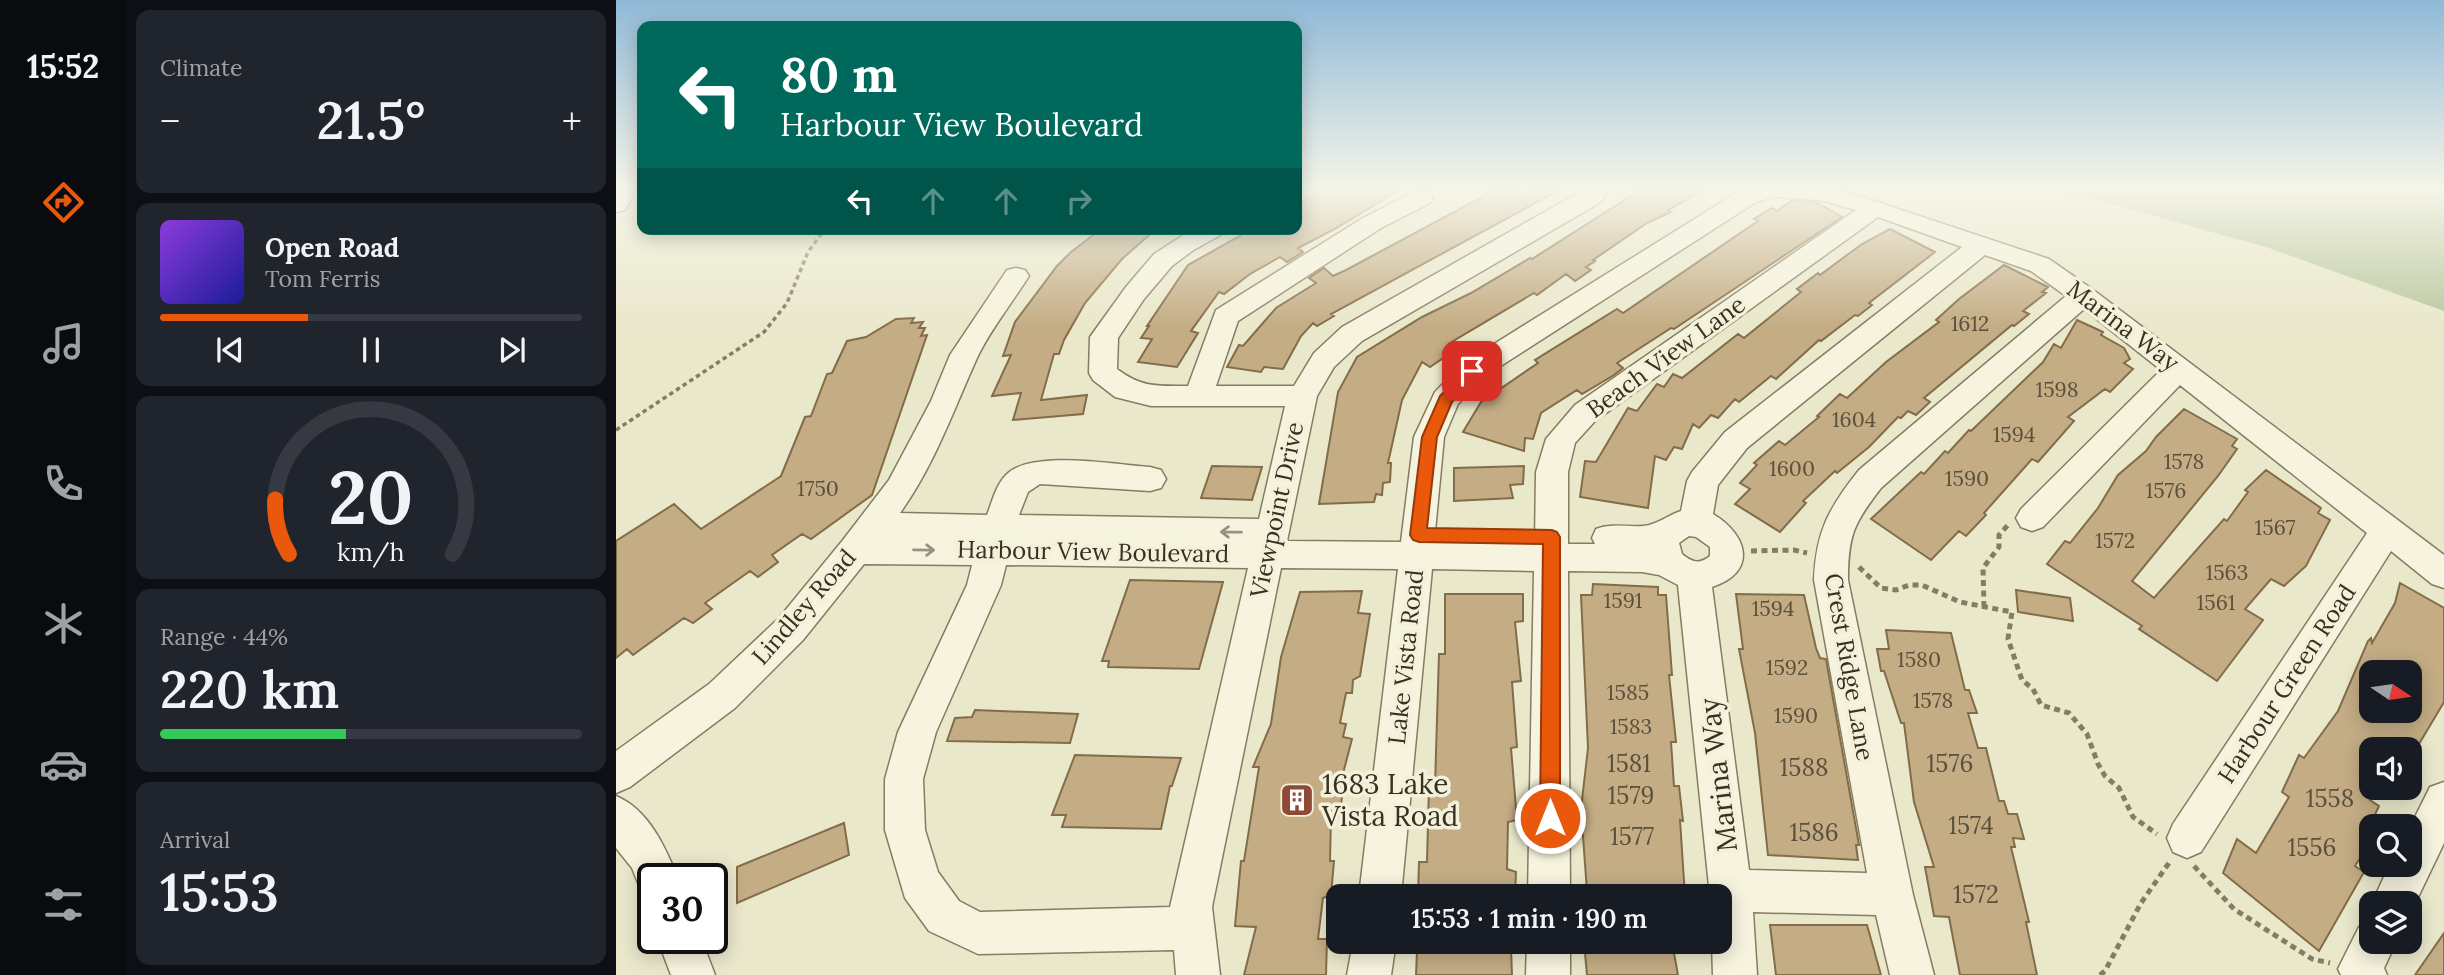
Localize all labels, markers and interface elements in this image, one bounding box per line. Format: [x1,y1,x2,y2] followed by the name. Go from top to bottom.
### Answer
[780,43,897,105] text: 80 m
[27,46,99,87] text: 15:52
[665,49,756,140] icon: left
[160,53,242,82] text: Climate
[317,87,425,153] text: 21.5°
[160,97,180,145] text: −
[562,97,582,145] text: +
[780,104,1143,145] text: Harbour View Boulevard
[39,178,88,227] icon: directions
[841,182,879,220] icon: left
[914,182,952,220] icon: ahead
[987,182,1025,220] icon: ahead
[1060,182,1098,220] icon: right
[265,231,399,264] text: Open Road
[265,264,380,293] text: Tom Ferris
[2061,273,2186,378] street label: Marina Way
[1580,289,1751,425] street label: Beach View Lane
[1951,310,1989,337] house number: 1612
[39,319,88,368] icon: music
[211,331,249,369] icon: previous
[352,331,390,369] icon: pause
[493,331,531,369] icon: next
[1442,341,1502,401] pin
[1453,352,1491,390] icon: arrive
[2035,376,2079,403] house number: 1598
[1832,406,1876,433] house number: 1604
[1243,419,1310,602] street label: Viewpoint Drive
[1993,421,2035,448] house number: 1594
[2164,448,2204,475] house number: 1578
[328,451,414,544] text: 20
[1769,455,1815,482] house number: 1600
[39,459,88,508] icon: phone
[1945,465,1989,492] house number: 1590
[797,475,839,502] house number: 1750
[2146,477,2186,504] house number: 1576
[2255,514,2296,541] house number: 1567
[1220,525,1243,538] one-way arrow
[2095,527,2135,554] house number: 1572
[957,534,1229,569] street label: Harbour View Boulevard
[337,535,405,567] text: km/h
[745,542,862,671] street label: Lindley Road
[912,544,935,557] one-way arrow
[2206,559,2248,586] house number: 1563
[1381,568,1430,746] street label: Lake Vista Road
[1818,571,1881,763] street label: Crest Ridge Lane
[2211,578,2363,789] street label: Harbour Green Road
[1604,587,1642,614] house number: 1591
[2197,589,2235,616] house number: 1561
[1752,595,1794,622] house number: 1594
[39,599,88,648] icon: climate
[160,622,288,651] text: Range · 44%
[1897,646,1941,673] house number: 1580
[1766,654,1808,681] house number: 1592
[160,656,339,722] text: 220 km
[2359,660,2422,723] north arrow
[2359,660,2422,954] map controls
[1607,679,1649,706] house number: 1585
[1913,687,1953,714] house number: 1578
[1691,696,1745,854] street label: Marina Way
[1774,702,1818,729] house number: 1590
[1610,713,1652,740] house number: 1583
[2359,737,2422,800] button: sound
[39,740,88,789] icon: car
[1607,748,1651,779] house number: 1581
[1927,748,1973,779] house number: 1576
[1780,752,1828,783] house number: 1588
[1321,766,1458,834] place label: 1683 Lake Vista Road
[1608,780,1654,811] house number: 1579
[1278,781,1316,819] building icon: 1683 Lake Vista Road
[1513,781,1587,855] position arrow
[2306,783,2354,814] house number: 1558
[1948,810,1994,841] house number: 1574
[2359,814,2422,877] button: search
[1789,817,1839,848] house number: 1586
[1610,821,1654,852] house number: 1577
[160,825,230,854] text: Arrival
[2288,832,2336,863] house number: 1556
[160,859,279,925] text: 15:53
[637,863,728,954] speed limit sign: 30
[1953,879,1999,910] house number: 1572
[39,880,88,929] icon: filters
[2359,891,2422,954] button: layers
[1411,902,1647,935] text: 15:53 · 1 min · 190 m

